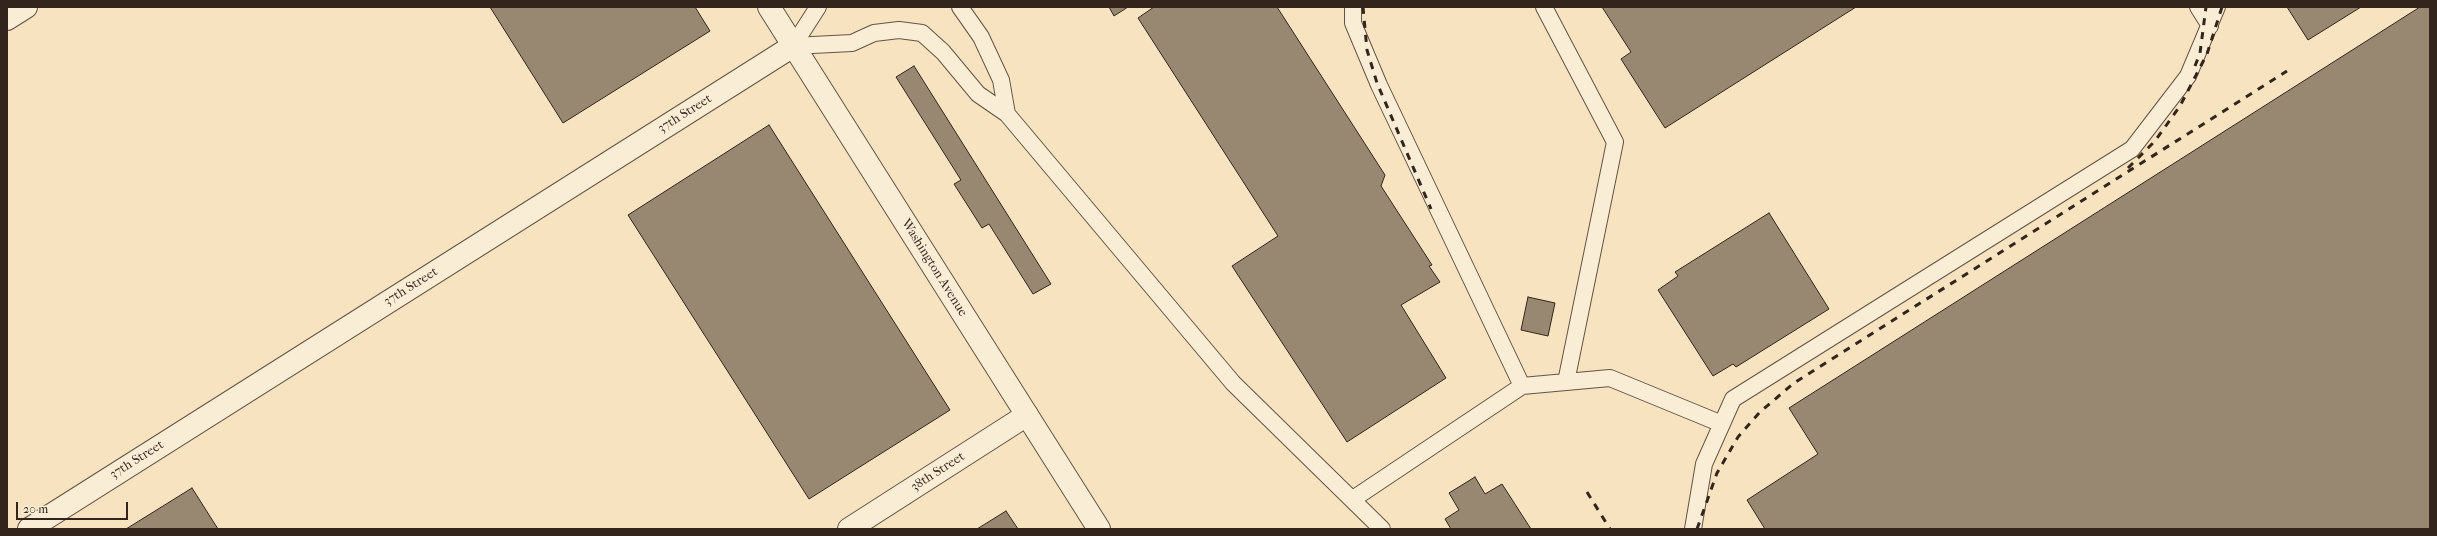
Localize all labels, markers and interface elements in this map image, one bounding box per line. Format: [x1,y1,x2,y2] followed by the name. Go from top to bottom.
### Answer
[655,91,715,137] street label: 37th Street
[898,216,970,320] street label: Washington Avenue
[381,264,441,310] street label: 37th Street
[107,437,167,483] street label: 37th Street
[908,449,968,495] street label: 38th Street
[18,494,130,520] scale bar
[23,502,48,516] text: 20 m

